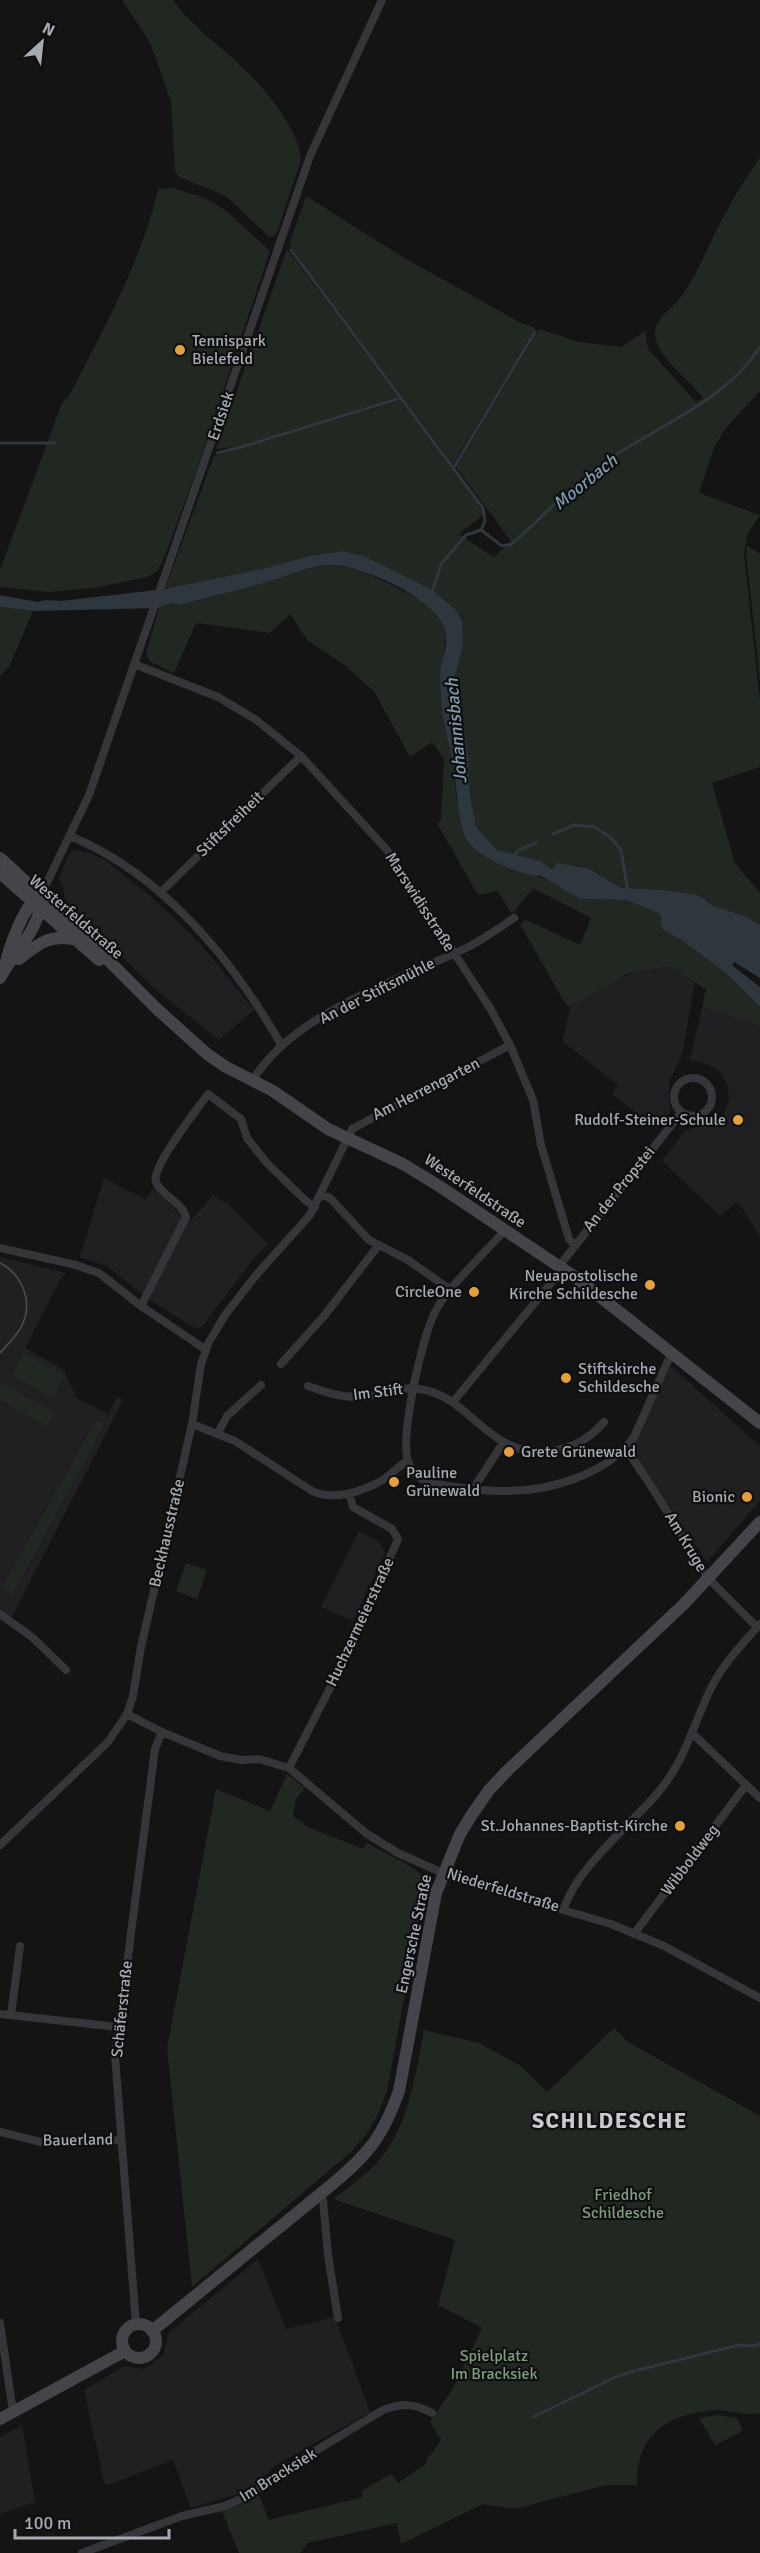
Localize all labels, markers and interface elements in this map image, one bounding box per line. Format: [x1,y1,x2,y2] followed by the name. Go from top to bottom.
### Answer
[12,12,72,72] north arrow
[39,18,58,41] text: N
[192,331,266,369] place label: Tennispark Bielefeld
[173,343,187,357] marker: Tennispark Bielefeld
[203,389,239,443] street label: Erdsiek
[548,449,623,515] water label: Moorbach
[440,676,472,785] water label: Johannisbach
[192,787,268,861] street label: Stiftsfreiheit
[380,849,460,955] street label: Marswidisstraße
[25,871,127,963] street label: Westerfeldstraße
[316,953,438,1029] street label: An der Stiftsmühle
[369,1053,483,1125] street label: Am Herrengarten
[574,1110,726,1130] place label: Rudolf-Steiner-Schule
[731,1113,745,1127] marker: Rudolf-Steiner-Schule
[579,1142,659,1236] street label: An der Propstei
[420,1150,530,1232] street label: Westerfeldstraße
[509,1266,638,1304] place label: Neuapostolische Kirche Schildesche
[643,1278,657,1292] marker: Neuapostolische Kirche Schildesche
[395,1282,462,1302] place label: CircleOne
[467,1285,481,1299] marker: CircleOne
[578,1359,660,1397] place label: Stiftskirche Schildesche
[559,1371,573,1385] marker: Stiftskirche Schildesche
[352,1379,405,1405] street label: Im Stift
[521,1442,636,1462] place label: Grete Grünewald
[502,1445,516,1459] marker: Grete Grünewald
[406,1463,480,1501] place label: Pauline Grünewald
[387,1475,401,1489] marker: Pauline Grünewald
[145,1477,189,1589] street label: Beckhausstraße
[692,1487,735,1507] place label: Bionic
[740,1490,754,1504] marker: Bionic
[660,1508,712,1576] street label: Am Kruge
[321,1554,399,1690] street label: Huchzermeierstraße
[481,1816,668,1836] place label: St.Johannes-Baptist-Kirche
[673,1819,687,1833] marker: St.Johannes-Baptist-Kirche
[657,1820,723,1900] street label: Wibboldweg
[444,1863,562,1917] street label: Niederfeldstraße
[392,1873,436,1995] street label: Engersche Straße
[107,1960,137,2058] street label: Schäferstraße
[532,2107,688,2134] district label: SCHILDESCHE
[43,2129,113,2151] street label: Bauerland
[582,2185,664,2223] park label: Friedhof Schildesche
[450,2346,538,2384] park label: Spielplatz Im Bracksiek
[236,2443,320,2507] street label: Im Bracksiek
[15,2502,170,2540] scale bar
[24,2512,71,2534] text: 100 m

